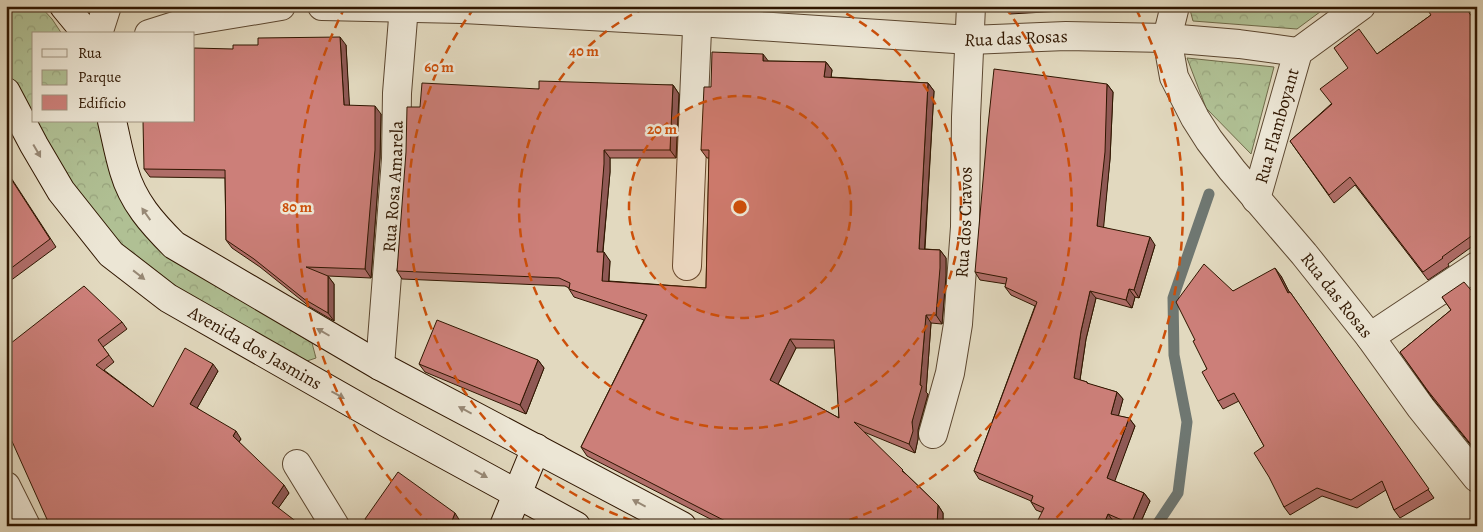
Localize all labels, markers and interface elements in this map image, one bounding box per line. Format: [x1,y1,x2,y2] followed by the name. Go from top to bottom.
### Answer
[964,24,1068,52] street label: Rua das Rosas
[32,32,195,122] legend
[569,41,599,61] text: 40 m
[78,43,102,63] text: Rua
[424,57,454,77] text: 60 m
[1249,65,1305,186] street label: Rua Flamboyant
[78,67,121,87] text: Parque
[78,93,126,113] text: Edifício
[647,119,677,139] text: 20 m
[377,120,409,253] street label: Rua Rosa Amarela
[33,144,42,157] one-way arrow
[949,166,978,279] street label: Rua dos Cravos
[282,197,312,217] text: 80 m
[731,198,749,216] centre of rings
[141,207,151,221] one-way arrow
[1295,247,1378,343] street label: Rua das Rosas
[133,270,146,281] one-way arrow
[183,300,326,395] street label: Avenida dos Jasmins
[316,328,329,337] one-way arrow
[331,391,346,399] one-way arrow
[458,406,472,415] one-way arrow
[473,470,488,478] one-way arrow
[632,499,647,507] one-way arrow

